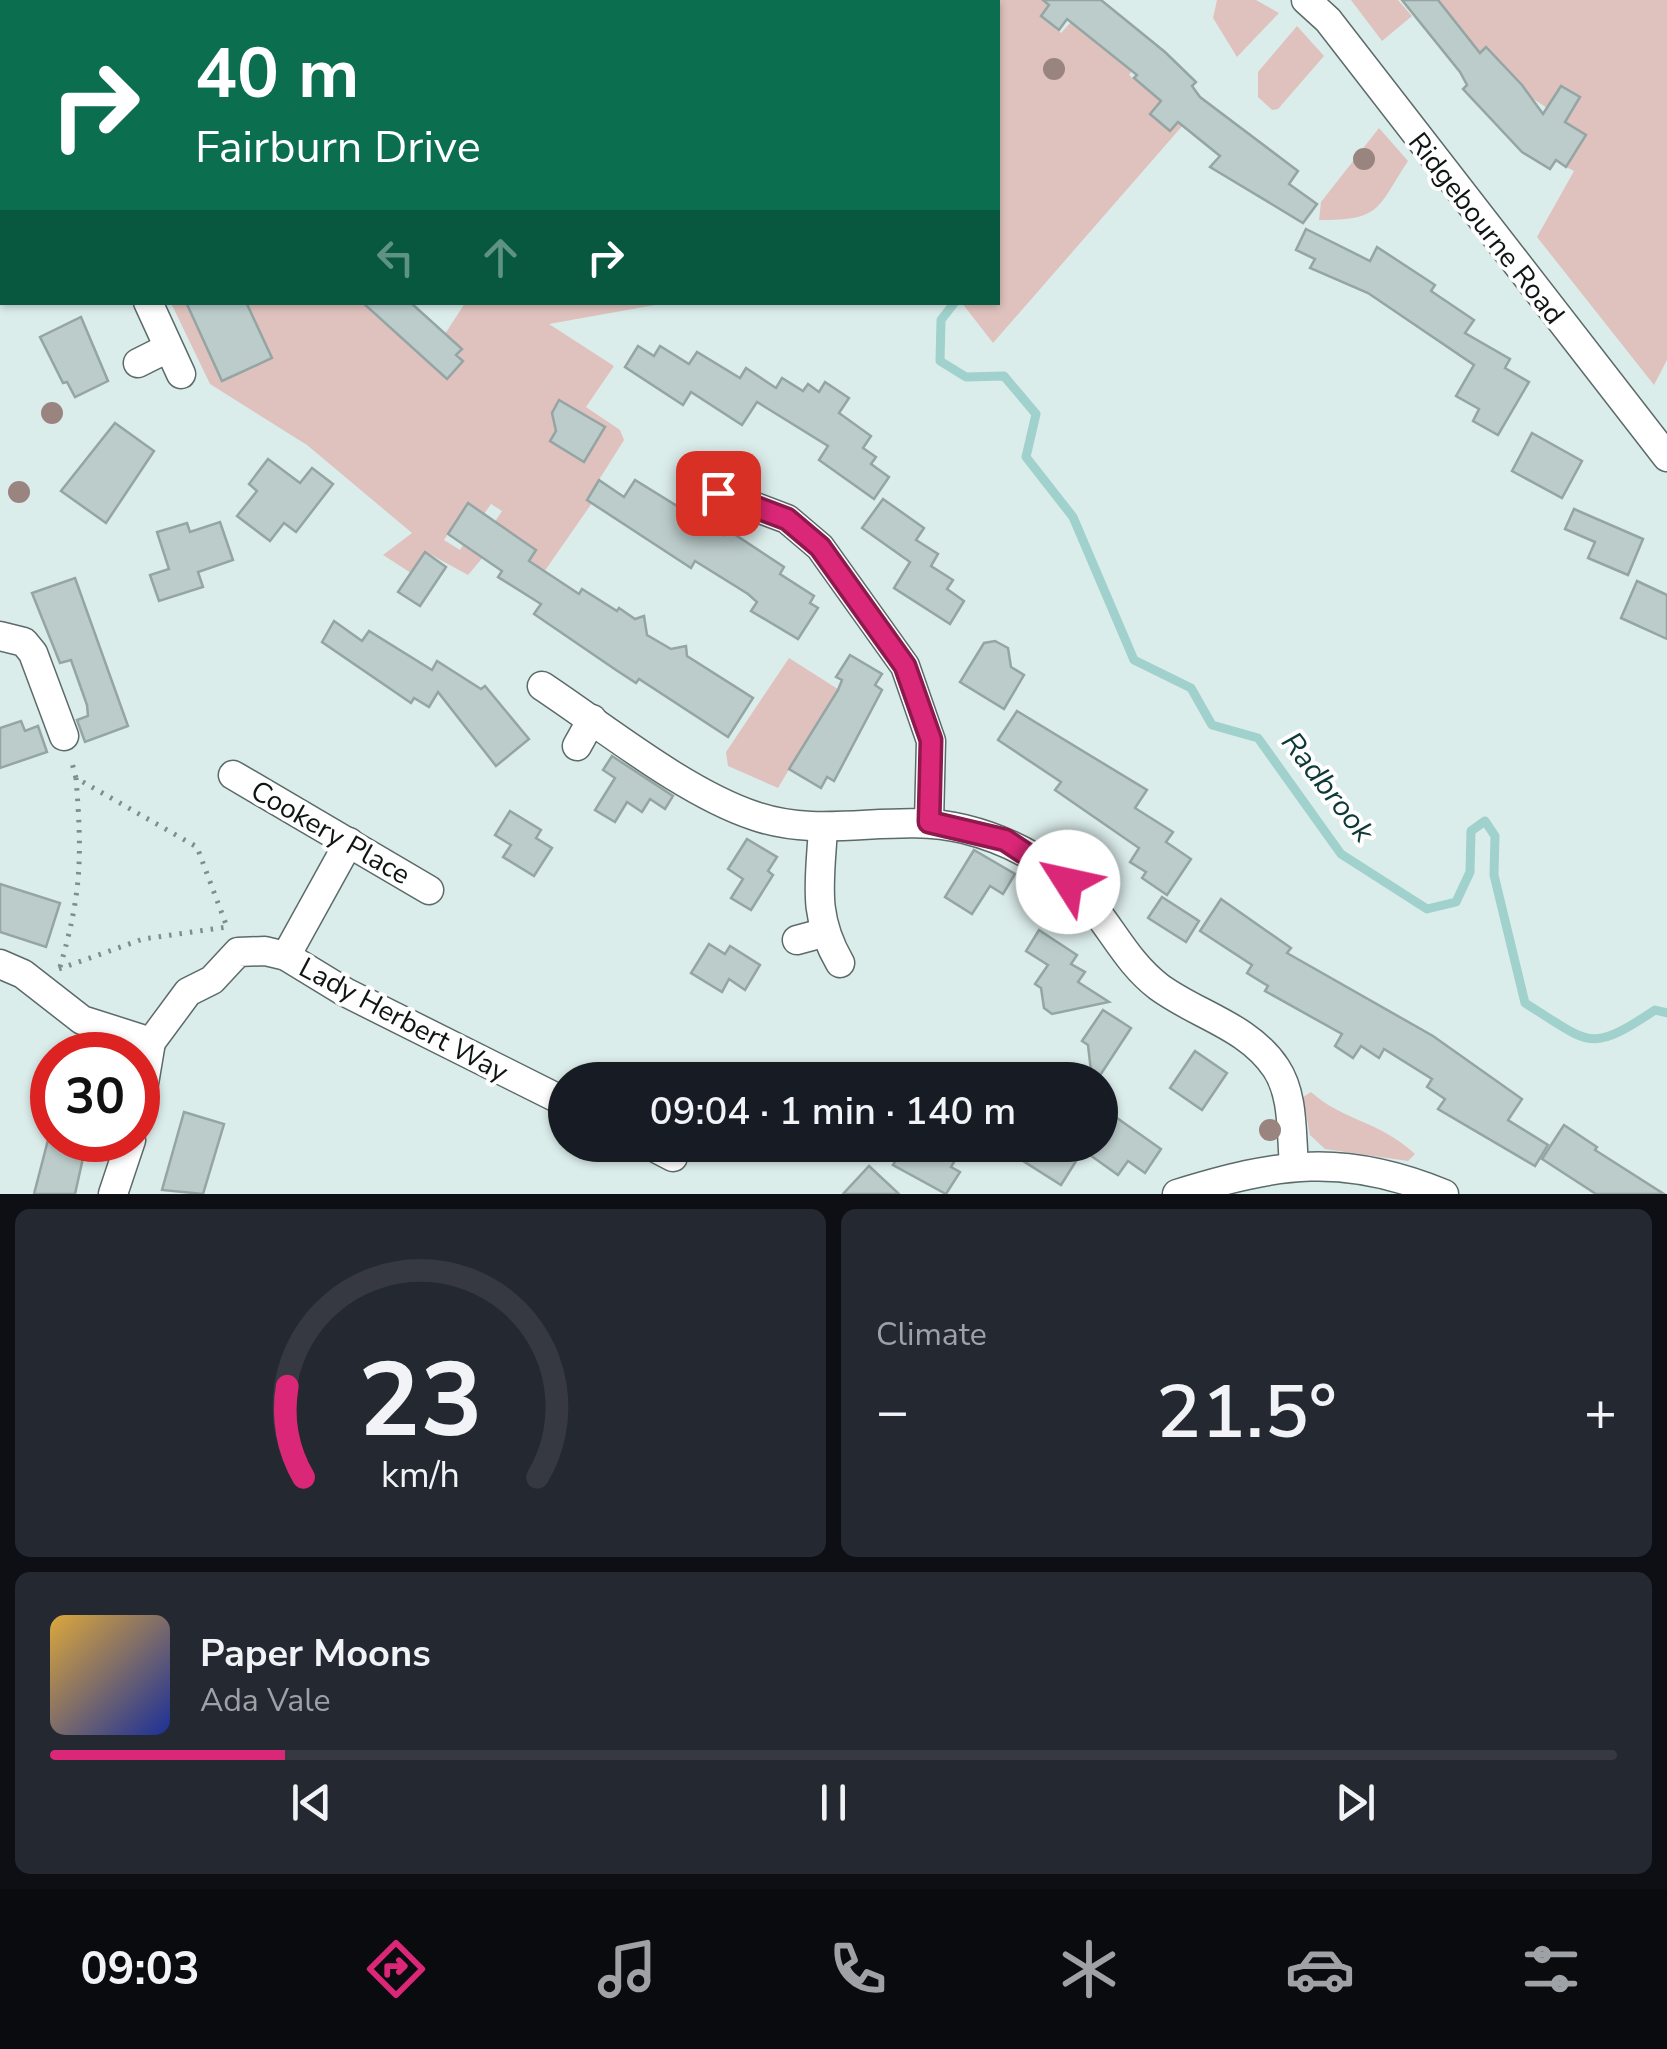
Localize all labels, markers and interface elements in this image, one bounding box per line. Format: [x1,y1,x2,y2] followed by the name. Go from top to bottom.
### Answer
[195,26,359,122] text: 40 m
[30,40,160,170] icon: right
[195,117,481,178] text: Fairburn Drive
[1399,125,1573,332] street label: Ridgebourne Road
[368,230,423,285] icon: left
[473,230,528,285] icon: ahead
[578,230,633,285] icon: right
[676,451,761,536] pin
[691,466,746,521] icon: arrive
[1271,724,1384,852] water label: Radbrook
[244,772,417,894] street label: Cookery Place
[1016,830,1120,934] position arrow
[292,949,515,1091] street label: Lady Herbert Way
[30,1032,160,1162] speed limit sign: 30
[650,1086,1016,1137] text: 09:04 · 1 min · 140 m
[876,1313,987,1356] text: Climate
[358,1330,483,1472] text: 23
[1156,1361,1337,1463] text: 21.5°
[876,1374,909,1449] text: −
[1584,1374,1617,1449] text: +
[381,1451,460,1500] text: km/h
[200,1628,431,1679] text: Paper Moons
[200,1679,331,1722] text: Ada Vale
[284,1775,339,1830] icon: previous
[806,1775,861,1830] icon: pause
[1328,1775,1383,1830] icon: next
[361,1934,431,2004] icon: directions
[592,1934,662,2004] icon: music
[823,1934,893,2004] icon: phone
[1054,1934,1124,2004] icon: climate
[1285,1934,1355,2004] icon: car
[1516,1934,1586,2004] icon: filters
[81,1939,200,2000] text: 09:03

